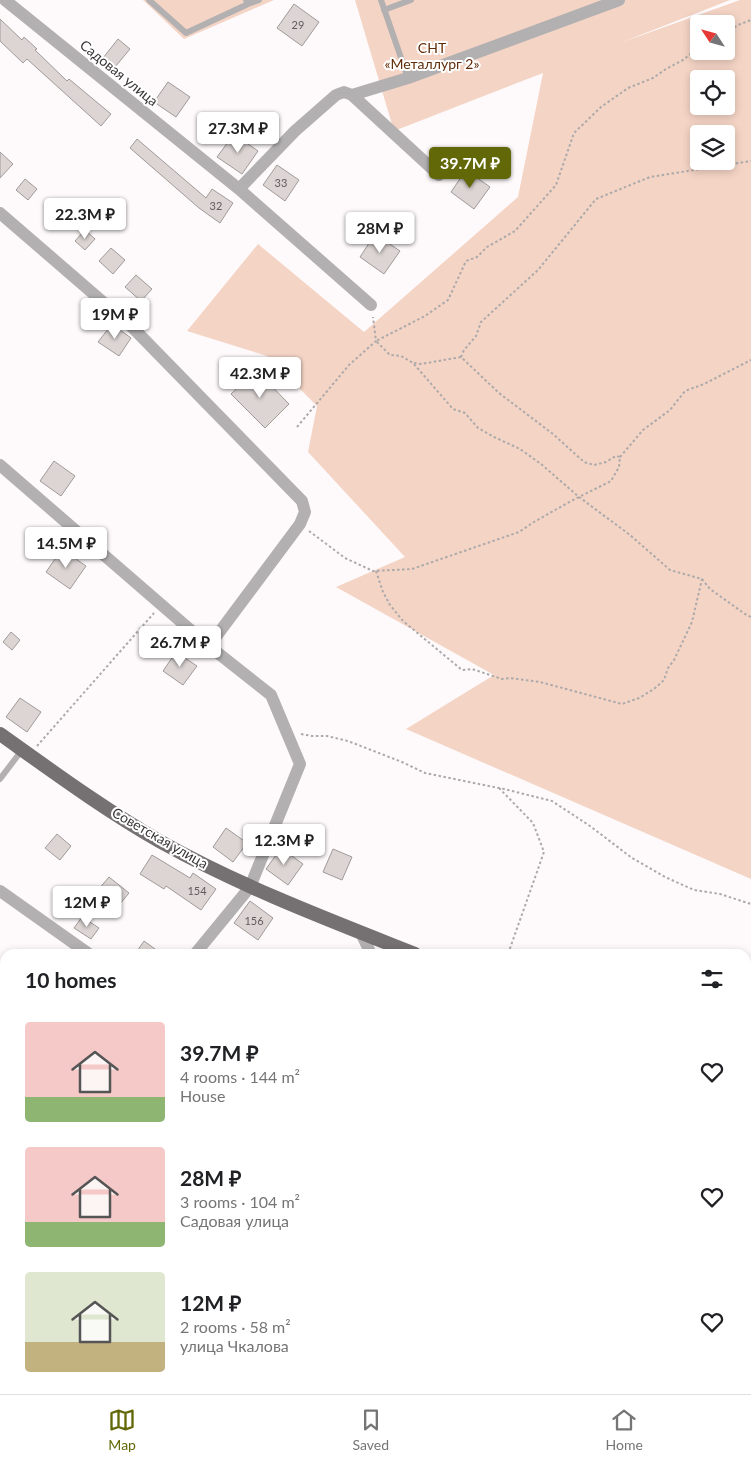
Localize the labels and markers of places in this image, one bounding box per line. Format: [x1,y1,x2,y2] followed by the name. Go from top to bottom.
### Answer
[192,112,284,154] pin: 27.3M ₽
[424,146,516,189] pin: 39.7M ₽
[39,198,131,240] pin: 22.3M ₽
[345,212,415,254] pin: 28M ₽
[80,298,150,340] pin: 19M ₽
[214,356,306,399] pin: 42.3M ₽
[20,526,112,569] pin: 14.5M ₽
[134,626,226,668] pin: 26.7M ₽
[238,824,330,866] pin: 12.3M ₽
[52,886,122,928] pin: 12M ₽

